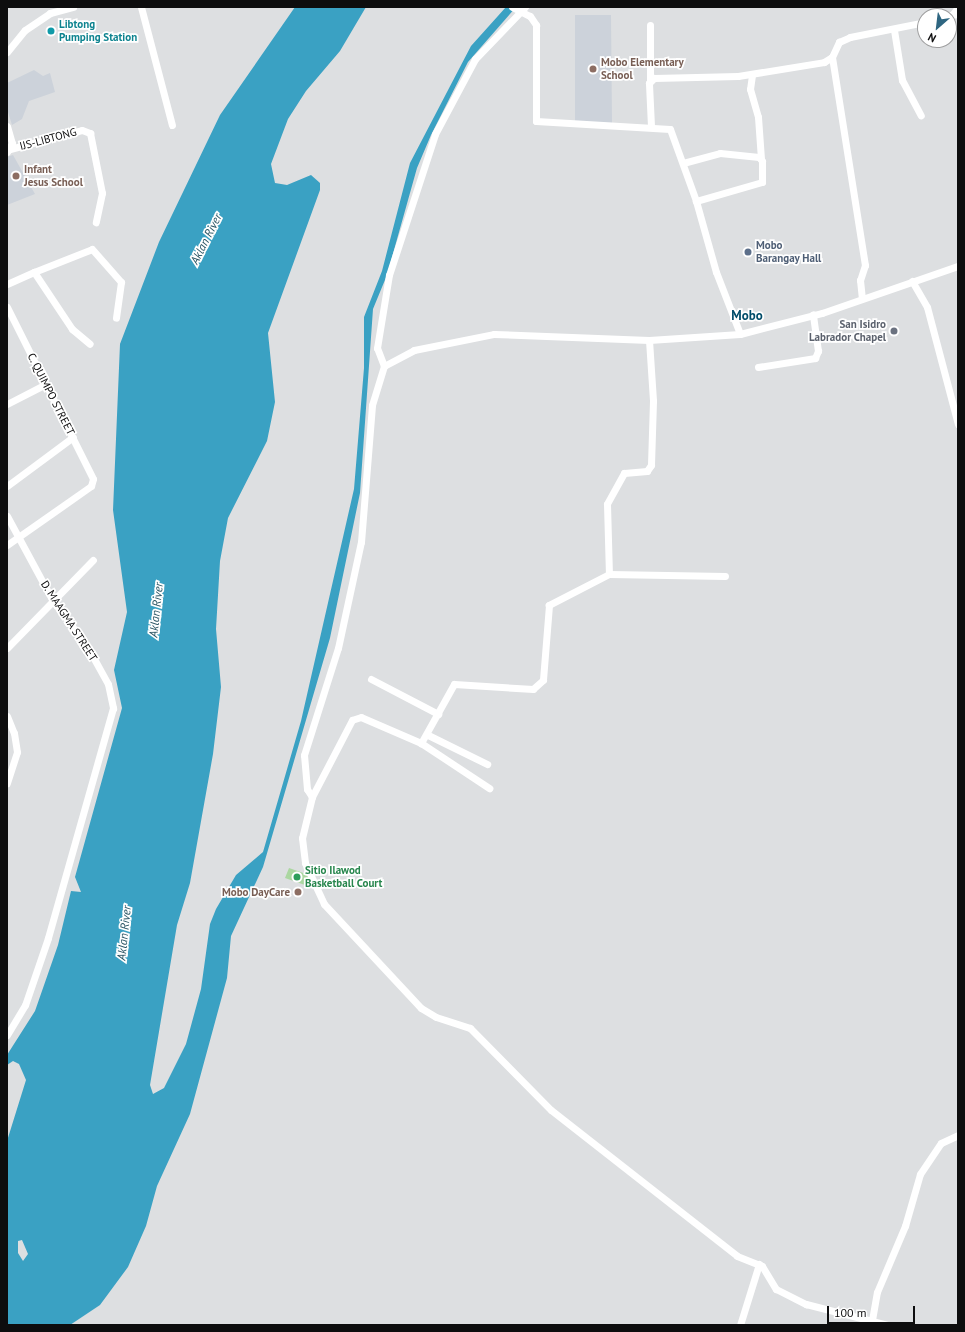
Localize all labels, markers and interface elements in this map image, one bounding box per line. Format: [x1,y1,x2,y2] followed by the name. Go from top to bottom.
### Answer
[917,8,957,48] north arrow
[59,18,137,44] place label: Libtong Pumping Station
[46,26,56,36] marker: Libtong Pumping Station
[925,30,938,46] text: N
[601,56,684,82] place label: Mobo Elementary School
[588,64,598,74] marker: Mobo Elementary School
[18,125,78,153] street label: IJS-LIBTONG
[24,163,83,189] place label: Infant Jesus School
[11,171,21,181] marker: Infant Jesus School
[187,211,225,267] water label: Aklan River
[756,239,822,265] place label: Mobo Barangay Hall
[743,247,753,257] marker: Mobo Barangay Hall
[731,308,763,324] district label: Mobo
[809,318,886,344] place label: San Isidro Labrador Chapel
[889,326,899,336] marker: San Isidro Labrador Chapel
[24,350,78,438] street label: C. QUIMPO STREET
[38,578,100,664] street label: D. MAAGMA STREET
[146,582,166,638] water label: Aklan River
[305,864,383,890] place label: Sitio Ilawod Basketball Court
[292,872,302,882] marker: Sitio Ilawod Basketball Court
[222,885,290,899] place label: Mobo DayCare
[293,887,303,897] marker: Mobo DayCare
[114,905,134,961] water label: Aklan River
[829,1298,917,1324] scale bar
[834,1305,867,1320] text: 100 m

